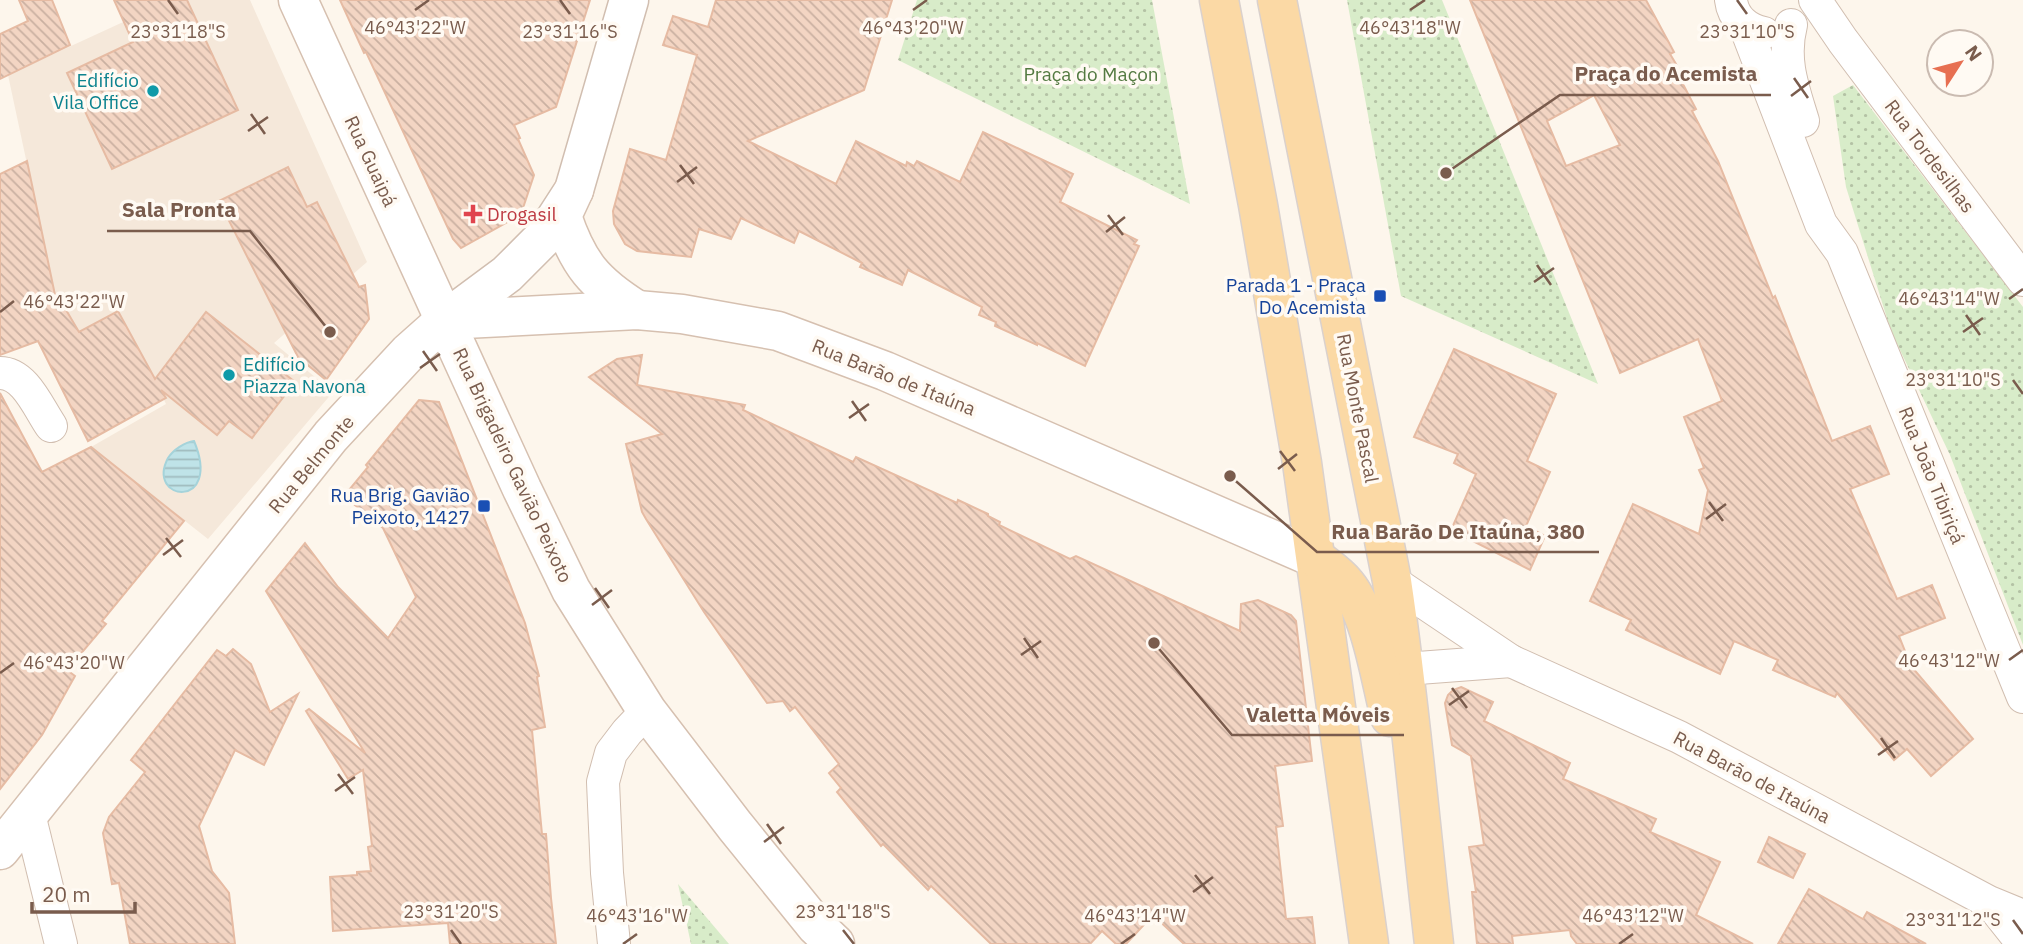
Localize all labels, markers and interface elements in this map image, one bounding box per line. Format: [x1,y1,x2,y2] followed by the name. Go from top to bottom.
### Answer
[364,16,466,39] text: 46°43'22"W
[862,16,964,39] text: 46°43'20"W
[1359,16,1461,39] text: 46°43'18"W
[130,20,226,43] text: 23°31'18"S
[522,20,618,43] text: 23°31'16"S
[1699,20,1795,43] text: 23°31'10"S
[1925,28,1995,98] north arrow
[1960,40,1988,66] text: N
[1560,53,1771,95] callout: Praça do Acemista
[1574,59,1758,87] text: Praça do Acemista
[1023,62,1159,86] park label: Praça do Maçon
[53,68,139,114] place label: Edifício Vila Office
[145,83,161,99] marker: Edifício Vila Office
[1880,95,1980,217] street label: Rua Tordesilhas
[339,112,403,210] street label: Rua Guaipá
[107,189,250,231] callout: Sala Pronta
[122,195,236,223] text: Sala Pronta
[487,202,557,226] place label: Drogasil
[465,206,481,222] marker: Drogasil
[1226,273,1366,319] place label: Parada 1 - Praça Do Acemista
[1898,287,2000,310] text: 46°43'14"W
[1372,288,1388,304] marker: Parada 1 - Praça Do Acemista
[23,290,125,313] text: 46°43'22"W
[1332,331,1384,485] street label: Rua Monte Pascal
[809,333,979,421] street label: Rua Barão de Itaúna
[448,344,578,586] street label: Rua Brigadeiro Gavião Peixoto
[243,352,366,398] place label: Edifício Piazza Navona
[221,367,237,383] marker: Edifício Piazza Navona
[1905,368,2001,391] text: 23°31'10"S
[1894,403,1970,547] street label: Rua João Tibiriçá
[263,410,359,518] street label: Rua Belmonte
[330,483,470,529] place label: Rua Brig. Gavião Peixoto, 1427
[476,498,492,514] marker: Rua Brig. Gavião Peixoto, 1427
[1317,510,1599,552] callout: Rua Barão De Itaúna, 380
[1331,517,1585,545] text: Rua Barão De Itaúna, 380
[1898,649,2000,672] text: 46°43'12"W
[23,651,125,674] text: 46°43'20"W
[1232,693,1404,735] callout: Valetta Móveis
[1246,700,1390,728] text: Valetta Móveis
[1669,725,1835,829] street label: Rua Barão de Itaúna
[32,870,135,914] scale bar
[42,880,91,908] text: 20 m
[403,900,499,923] text: 23°31'20"S
[795,900,891,923] text: 23°31'18"S
[586,904,688,927] text: 46°43'16"W
[1084,904,1186,927] text: 46°43'14"W
[1582,904,1684,927] text: 46°43'12"W
[1905,908,2001,931] text: 23°31'12"S

